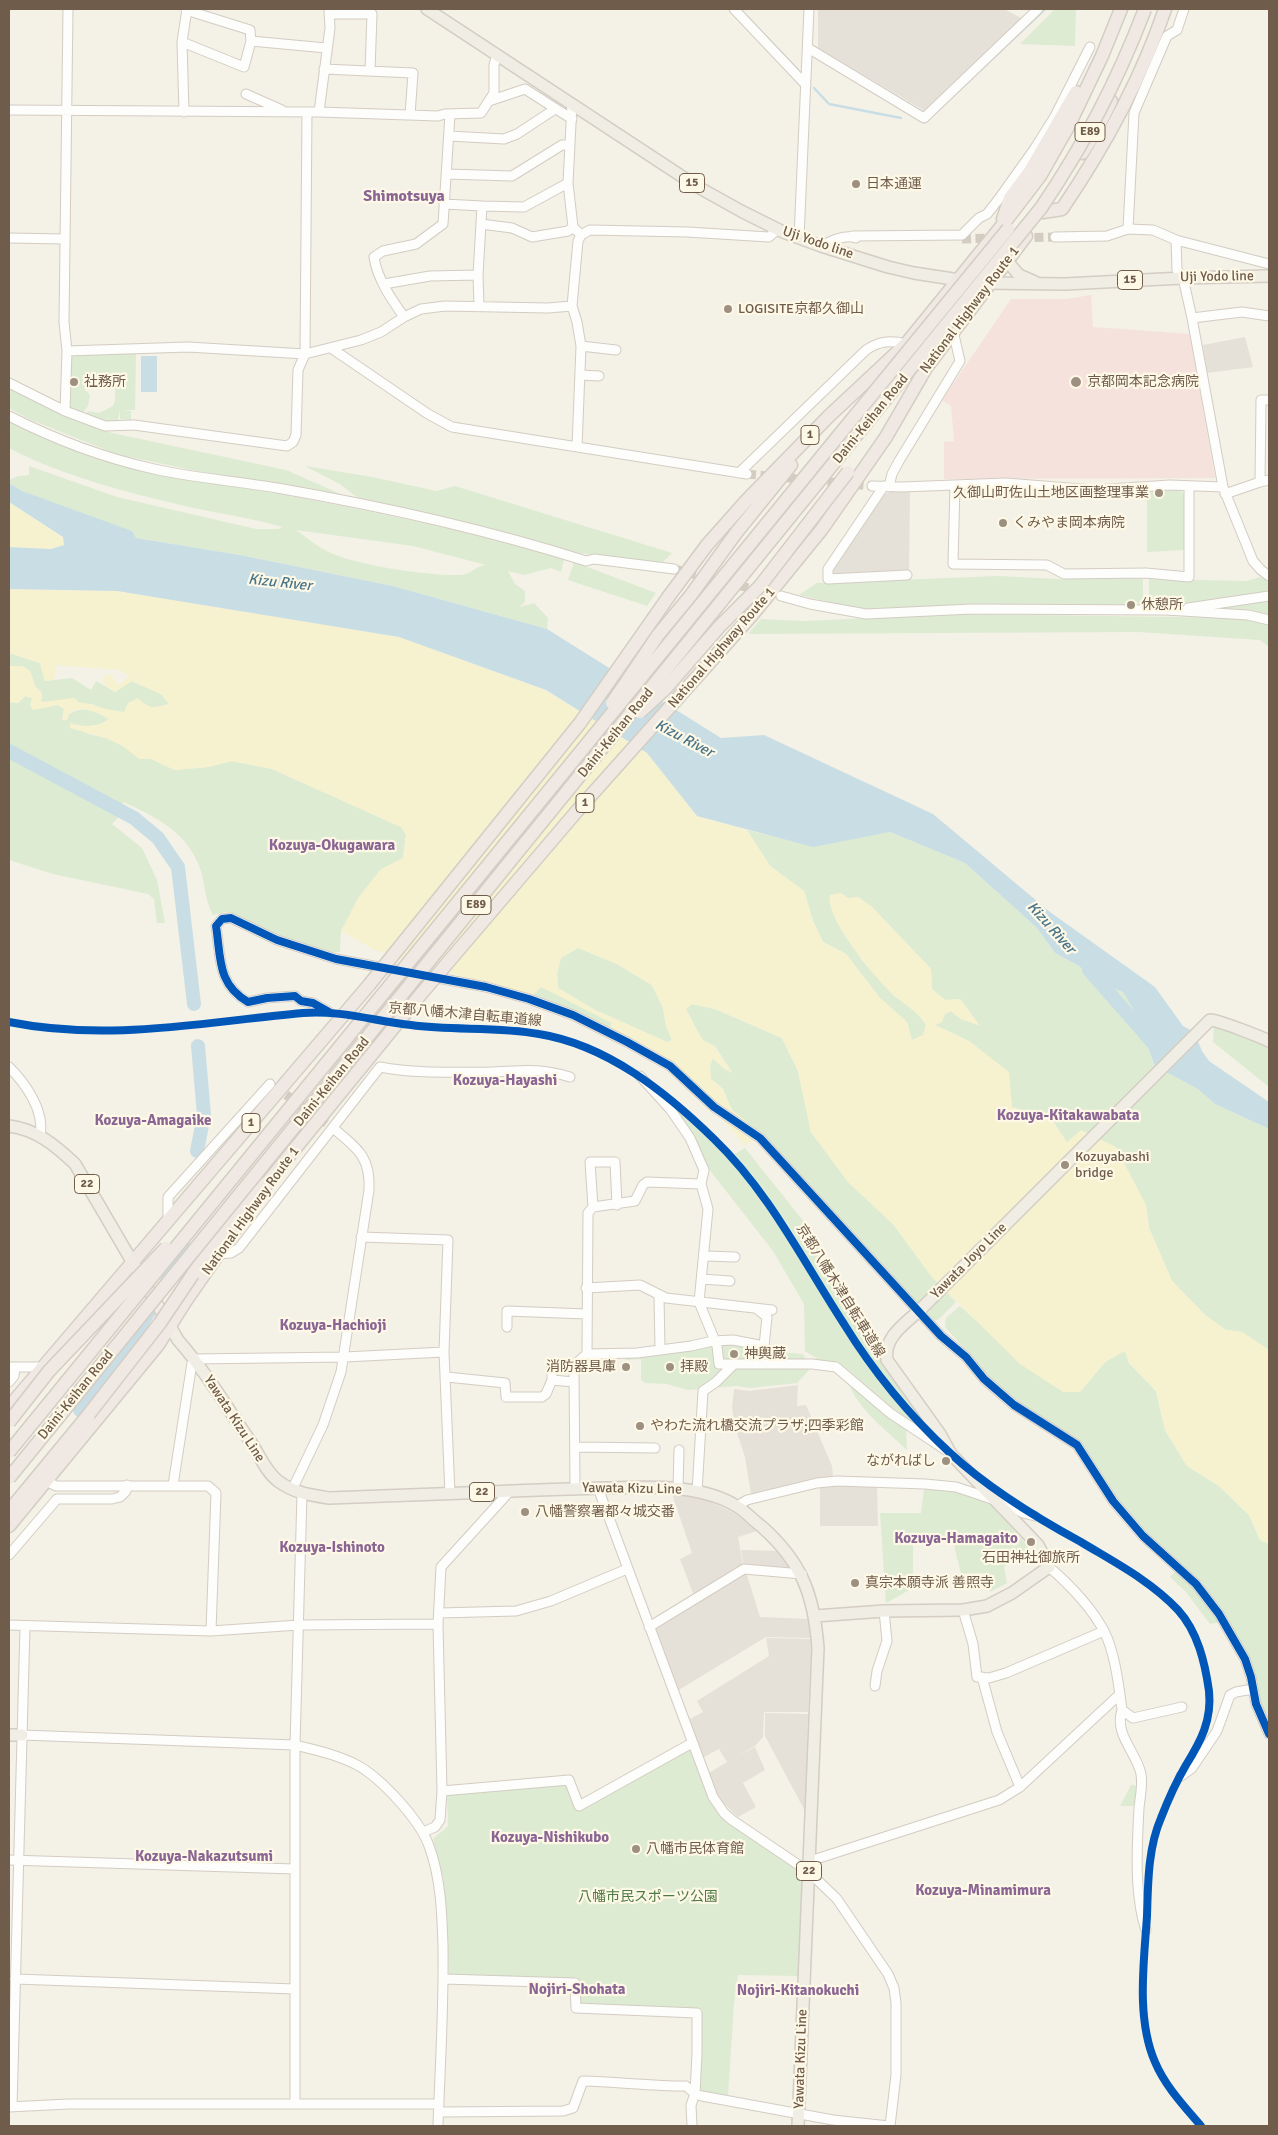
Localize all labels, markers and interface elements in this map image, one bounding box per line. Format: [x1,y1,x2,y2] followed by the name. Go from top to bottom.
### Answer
[1075,122,1105,142] road number: E89
[680,174,704,192] road number: 15
[866,176,922,192] place label: 日本通運
[850,178,862,190] marker: 日本通運
[363,187,445,207] district label: Shimotsuya
[780,223,856,263] street label: Uji Yodo line
[917,243,1023,377] street label: National Highway Route 1
[1180,268,1254,286] street label: Uji Yodo line
[1118,270,1142,290] road number: 15
[738,301,864,317] place label: LOGISITE京都久御山
[722,303,734,315] marker: LOGISITE京都久御山
[830,371,912,467] street label: Daini-Keihan Road
[84,374,126,390] place label: 社務所
[1087,374,1199,390] place label: 京都岡本記念病院
[1069,375,1083,389] marker: 京都岡本記念病院
[68,376,80,388] marker: 社務所
[801,426,819,444] road number: 1
[953,485,1149,501] place label: 久御山町佐山土地区画整理事業
[1153,487,1165,499] marker: 久御山町佐山土地区画整理事業
[1013,515,1125,531] place label: くみやま岡本病院
[997,517,1009,529] marker: くみやま岡本病院
[247,571,313,595] water label: Kizu River
[665,584,779,712] street label: National Highway Route 1
[1141,597,1183,613] place label: 休憩所
[1125,599,1137,611] marker: 休憩所
[575,685,657,781] street label: Daini-Keihan Road
[652,716,716,762] water label: Kizu River
[576,794,594,812] road number: 1
[269,837,395,855] district label: Kozuya-Okugawara
[461,896,491,914] road number: E89
[1023,898,1079,958] water label: Kizu River
[388,1000,542,1030] street label: 京都八幡木津自転車道線
[291,1034,373,1130] street label: Daini-Keihan Road
[453,1072,557,1090] district label: Kozuya-Hayashi
[997,1107,1139,1125] district label: Kozuya-Kitakawabata
[94,1112,212,1130] district label: Kozuya-Amagaike
[242,1114,260,1132] road number: 1
[199,1144,303,1278] street label: National Highway Route 1
[1075,1149,1150,1182] place label: Kozuyabashi bridge
[1059,1159,1071,1171] marker: Kozuyabashi bridge
[74,1174,100,1194] road number: 22
[927,1219,1011,1303] street label: Yawata Joyo Line
[792,1221,888,1361] street label: 京都八幡木津自転車道線
[280,1317,386,1335] district label: Kozuya-Hachioji
[744,1346,786,1362] place label: 神輿蔵
[35,1347,117,1443] street label: Daini-Keihan Road
[728,1348,740,1360] marker: 神輿蔵
[546,1359,616,1375] place label: 消防器具庫
[680,1359,708,1375] place label: 拝殿
[620,1361,632,1373] marker: 消防器具庫
[664,1361,676,1373] marker: 拝殿
[200,1373,268,1465] street label: Yawata Kizu Line
[650,1418,864,1434] place label: やわた流れ橋交流プラザ;四季彩館
[634,1420,646,1432] marker: やわた流れ橋交流プラザ;四季彩館
[866,1453,936,1469] place label: ながればし
[940,1455,952,1467] marker: ながればし
[582,1480,682,1498] street label: Yawata Kizu Line
[470,1482,494,1501] road number: 22
[535,1504,675,1520] place label: 八幡警察署都々城交番
[519,1506,531,1518] marker: 八幡警察署都々城交番
[894,1530,1018,1548] district label: Kozuya-Hamagaito
[1025,1536,1037,1548] marker: 石田神社御旅所
[279,1539,385,1557] district label: Kozuya-Ishinoto
[982,1550,1080,1566] place label: 石田神社御旅所
[865,1575,994,1591] place label: 真宗本願寺派 善照寺
[849,1577,861,1589] marker: 真宗本願寺派 善照寺
[491,1829,609,1847] district label: Kozuya-Nishikubo
[646,1841,744,1857] place label: 八幡市民体育館
[630,1843,642,1855] marker: 八幡市民体育館
[135,1848,273,1866] district label: Kozuya-Nakazutsumi
[796,1862,822,1880] road number: 22
[915,1882,1051,1900] district label: Kozuya-Minamimura
[578,1889,718,1905] park label: 八幡市民スポーツ公園
[528,1981,626,1999] district label: Nojiri-Shohata
[737,1982,859,2000] district label: Nojiri-Kitanokuchi
[791,2009,811,2109] street label: Yawata Kizu Line

